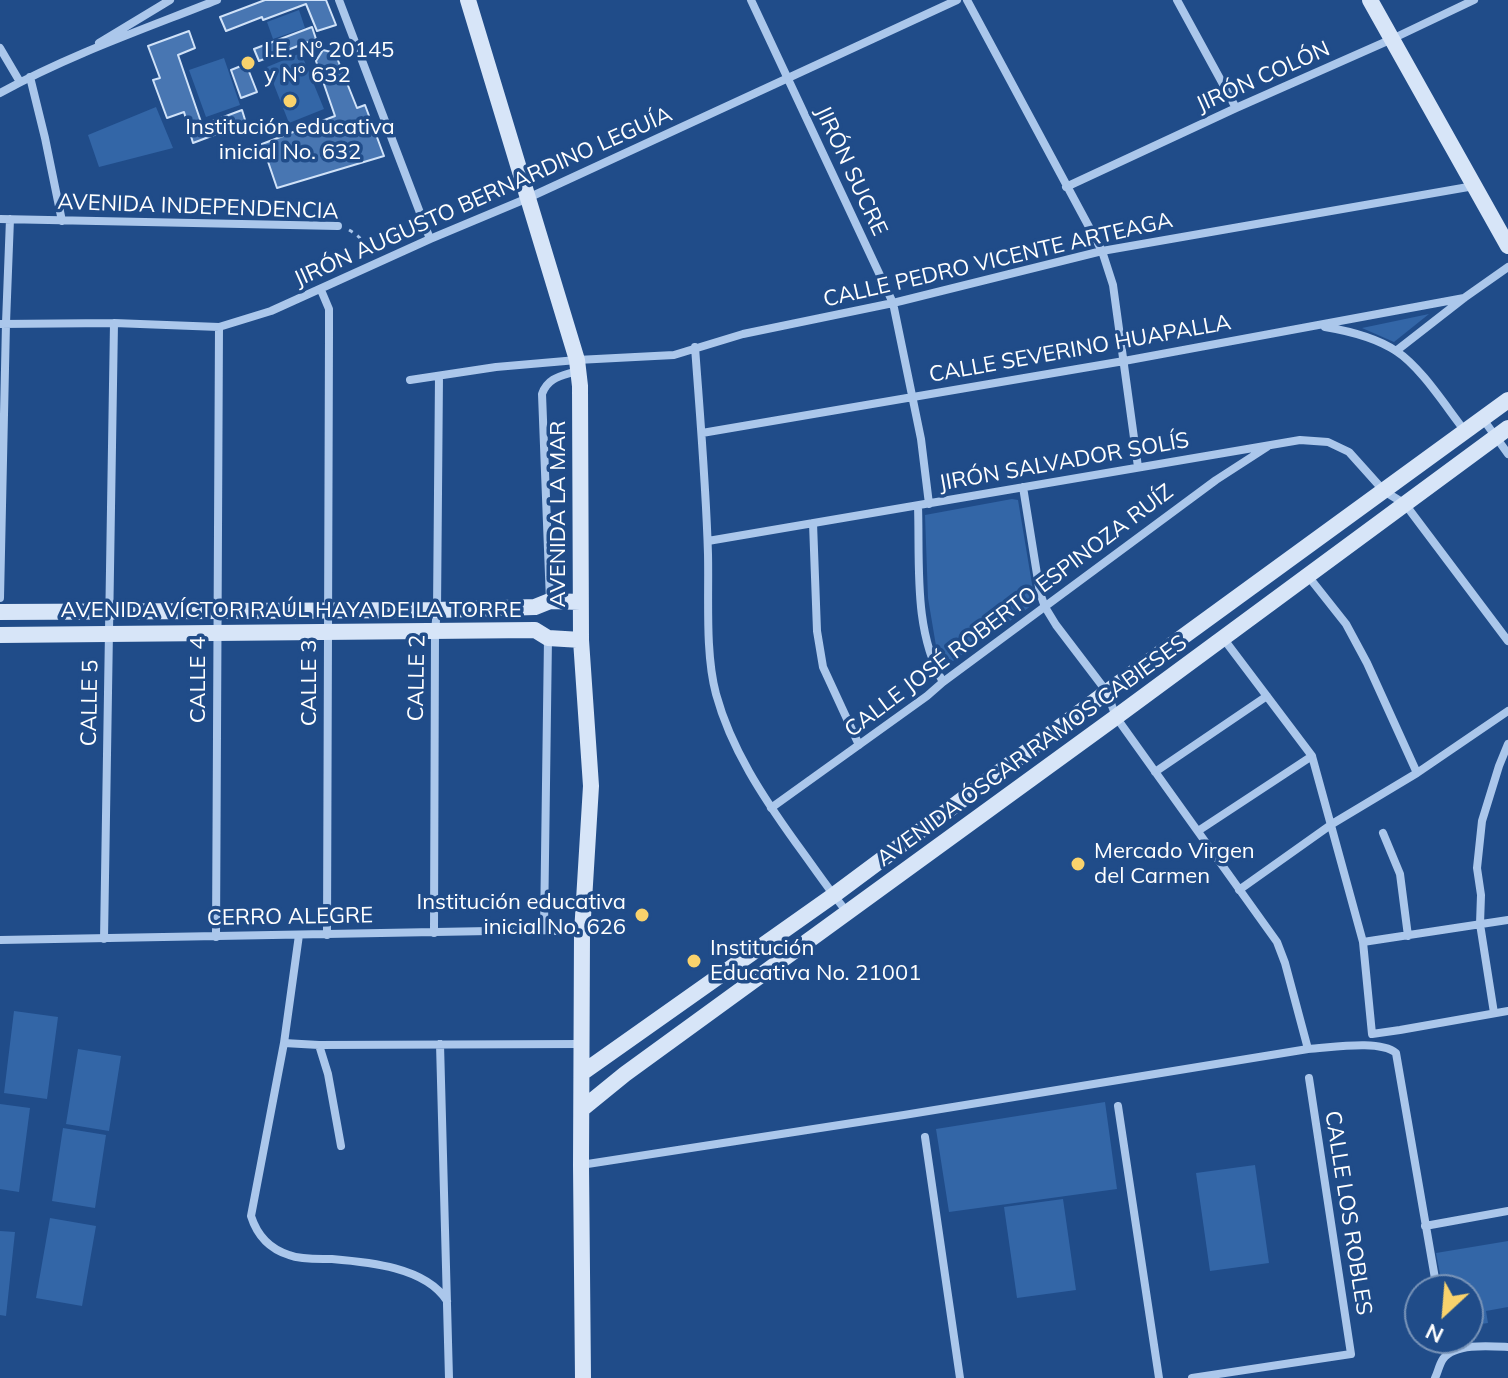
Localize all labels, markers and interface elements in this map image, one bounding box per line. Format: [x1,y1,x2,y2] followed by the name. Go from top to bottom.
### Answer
[1192,36,1334,118] street label: JIRÓN COLÓN
[264,37,394,88] place label: I.E. Nº 20145 y Nº 632
[239,54,257,72] marker: I.E. Nº 20145 y Nº 632
[281,92,299,110] marker: Institución educativa inicial No. 632
[290,101,676,293] street label: JIRÓN AUGUSTO BERNARDINO LEGUÍA
[809,102,893,240] street label: JIRÓN SUCRE
[185,114,395,166] place label: Institución educativa inicial No. 632
[57,189,339,225] street label: AVENIDA INDEPENDENCIA
[821,207,1175,313] street label: CALLE PEDRO VICENTE ARTEAGA
[927,309,1233,389] street label: CALLE SEVERINO HUAPALLA
[545,420,571,608] street label: AVENIDA LA MAR
[937,427,1191,497] street label: JIRÓN SALVADOR SOLÍS
[840,479,1178,743] street label: CALLE JOSÉ ROBERTO ESPINOZA RUÍZ
[60,597,522,623] street label: AVENIDA VÍCTOR RAÚL HAYA DE LA TORRE
[872,630,1192,872] street label: AVENIDA ÓSCAR RAMOS CABIESES
[403,634,431,722] street label: CALLE 2
[185,637,211,723] street label: CALLE 4
[296,640,322,726] street label: CALLE 3
[76,659,104,747] street label: CALLE 5
[1094,838,1255,890] place label: Mercado Virgen del Carmen
[1069,855,1087,873] marker: Mercado Virgen del Carmen
[416,889,626,940] place label: Institución educativa inicial No. 626
[207,902,373,932] street label: CERRO ALEGRE
[633,906,651,924] marker: Institución educativa inicial No. 626
[710,935,921,986] place label: Institución Educativa No. 21001
[685,952,703,970] marker: Institución Educativa No. 21001
[1319,1109,1377,1317] street label: CALLE LOS ROBLES
[1404,1274,1484,1354] north arrow
[1421,1318,1448,1350] text: N

